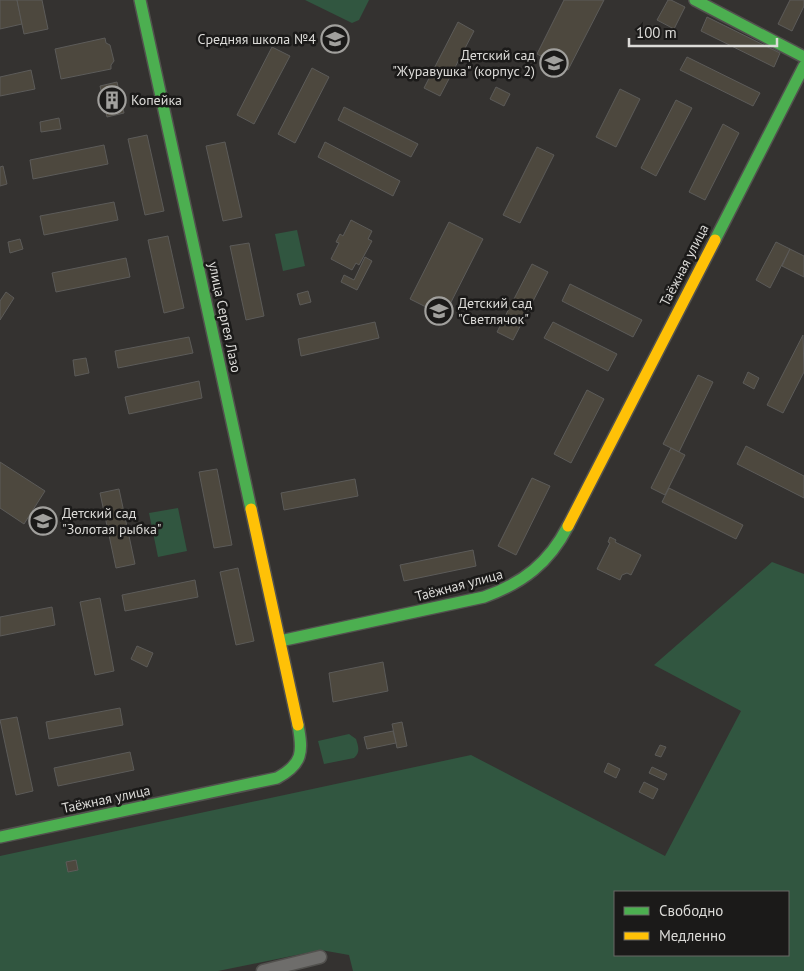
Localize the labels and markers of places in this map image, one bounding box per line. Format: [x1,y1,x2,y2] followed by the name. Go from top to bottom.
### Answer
[320,24,350,54] school or university icon: Средняя школа №4
[198,30,316,48] place label: Средняя школа №4
[392,46,535,80] place label: Детский сад "Журавушка" (корпус 2)
[539,48,569,78] school or university icon: Детский сад "Журавушка" (корпус 2)
[97,85,127,115] building icon: Копейка
[131,91,182,109] place label: Копейка
[458,294,533,328] place label: Детский сад "Светлячок"
[424,296,454,326] school or university icon: Детский сад "Светлячок"
[62,504,162,538] place label: Детский сад "Золотая рыбка"
[28,506,58,536] school or university icon: Детский сад "Золотая рыбка"

